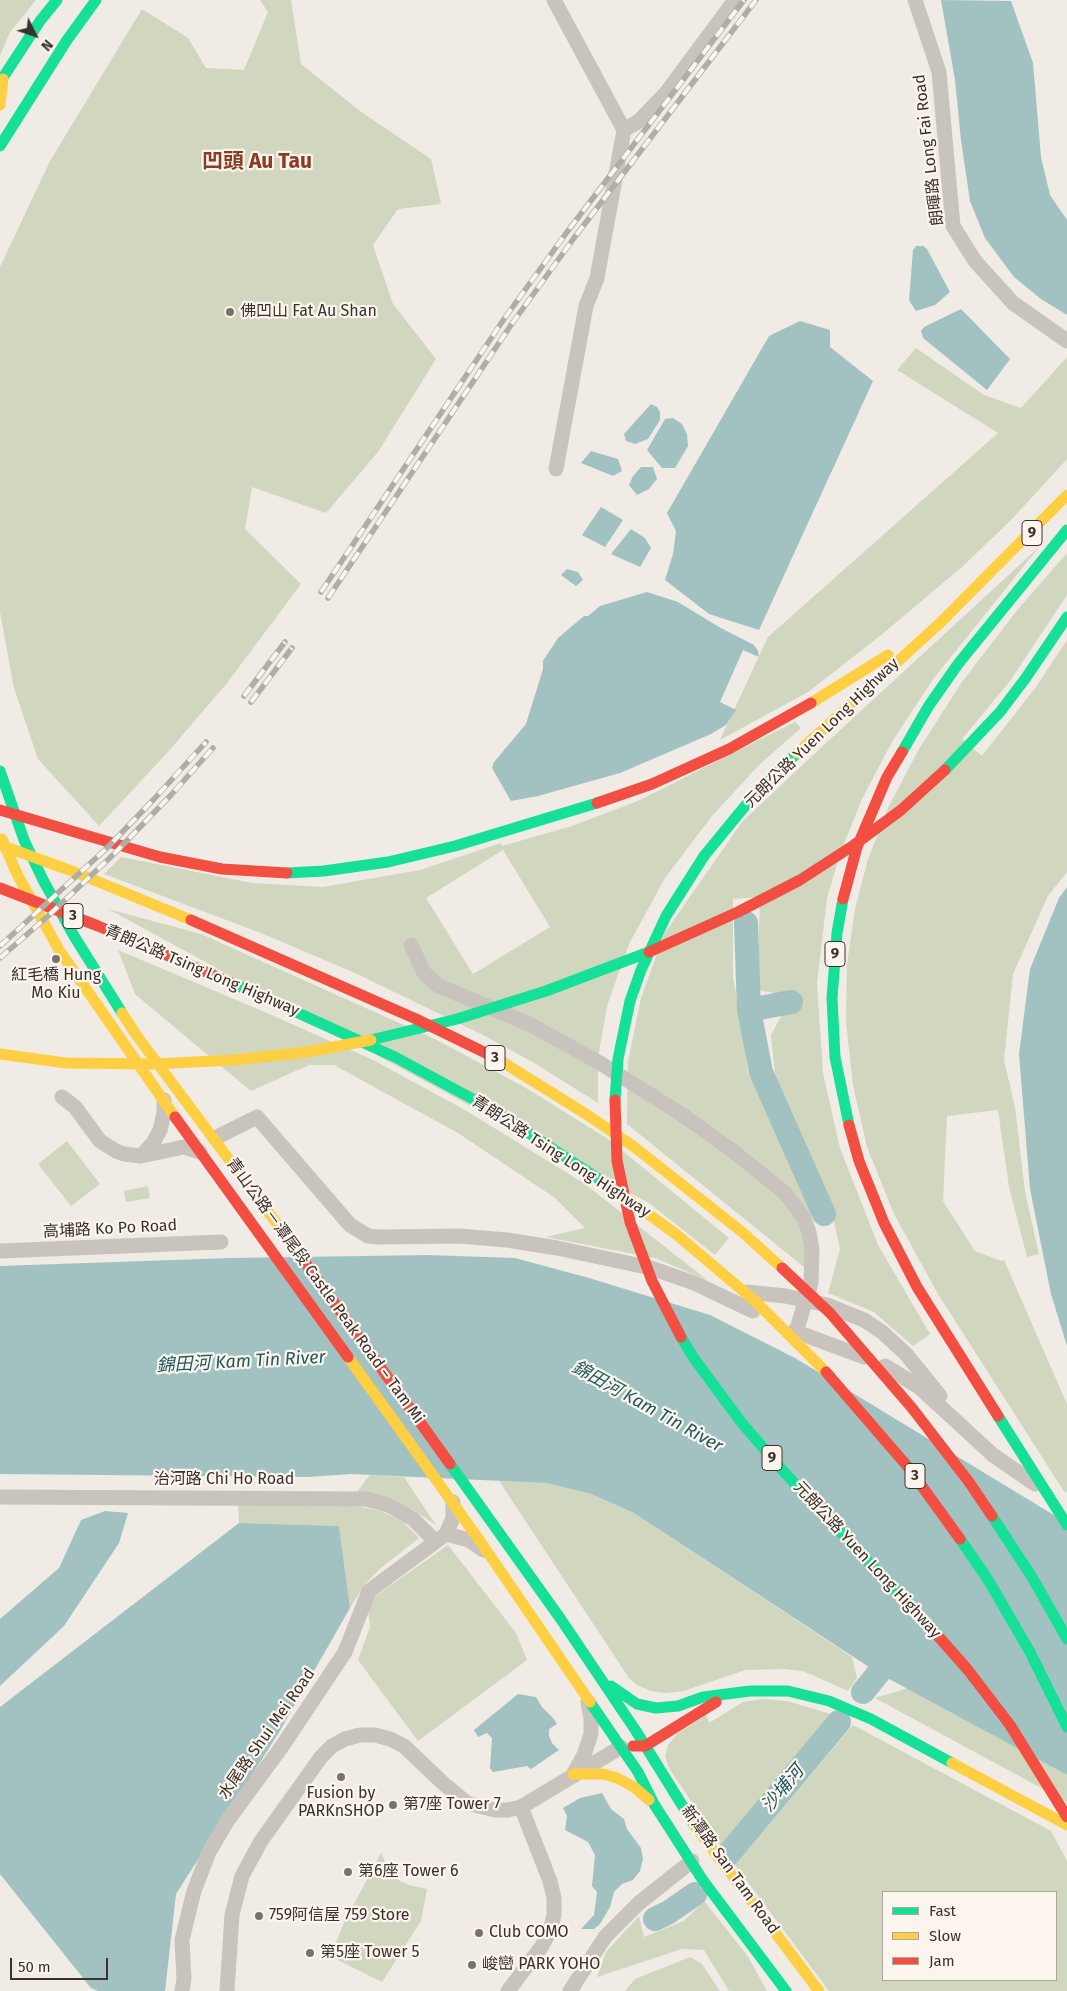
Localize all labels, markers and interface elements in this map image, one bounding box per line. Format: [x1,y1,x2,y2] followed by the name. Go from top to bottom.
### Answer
[10,10,60,60] north arrow
[37,36,56,54] text: N
[910,73,948,227] street label: 朗暉路 Long Fai Road
[202,149,312,175] district label: 凹頭 Au Tau
[240,302,377,322] place label: 佛凹山 Fat Au Shan
[224,306,236,318] marker: 佛凹山 Fat Au Shan
[1022,520,1042,546] road number: 9
[741,654,903,812] street label: 元朗公路 Yuen Long Highway
[63,904,83,928] road number: 3
[102,921,302,1021] street label: 青朗公路 Tsing Long Highway
[825,942,845,966] road number: 9
[50,953,62,965] marker: 紅毛橋 Hung Mo Kiu
[11,966,101,1004] place label: 紅毛橋 Hung Mo Kiu
[485,1046,505,1070] road number: 3
[468,1092,654,1222] street label: 青朗公路 Tsing Long Highway
[222,1154,428,1428] street label: 青山公路－潭尾段 Castle Peak Road – Tam Mi
[42,1216,178,1242] street label: 高埔路 Ko Po Road
[156,1347,326,1377] water label: 錦田河 Kam Tin River
[568,1357,726,1457] water label: 錦田河 Kam Tin River
[762,1446,782,1470] road number: 9
[905,1464,925,1488] road number: 3
[154,1470,294,1490] street label: 治河路 Chi Ho Road
[789,1478,945,1642] street label: 元朗公路 Yuen Long Highway
[215,1665,319,1803] street label: 水尾路 Shui Mei Road
[757,1761,809,1817] water label: 沙埔河
[335,1771,347,1783] marker: Fusion by PARKnSHOP
[298,1784,384,1822] place label: Fusion by PARKnSHOP
[403,1795,501,1815] place label: 第7座 Tower 7
[387,1799,399,1811] marker: 第7座 Tower 7
[677,1802,783,1938] street label: 新潭路 San Tam Road
[358,1862,459,1882] place label: 第6座 Tower 6
[342,1866,354,1878] marker: 第6座 Tower 6
[882,1891,1057,1981] legend
[929,1902,956,1920] text: Fast
[269,1906,410,1926] place label: 759阿信屋 759 Store
[253,1910,265,1922] marker: 759阿信屋 759 Store
[489,1923,569,1943] place label: Club COMO
[473,1927,485,1939] marker: Club COMO
[929,1927,961,1945] text: Slow
[320,1943,420,1963] place label: 第5座 Tower 5
[304,1947,316,1959] marker: 第5座 Tower 5
[12,1948,110,1980] scale bar
[929,1952,955,1970] text: Jam
[482,1955,600,1975] place label: 峻巒 PARK YOHO
[18,1958,51,1976] text: 50 m
[466,1959,478,1971] marker: 峻巒 PARK YOHO

